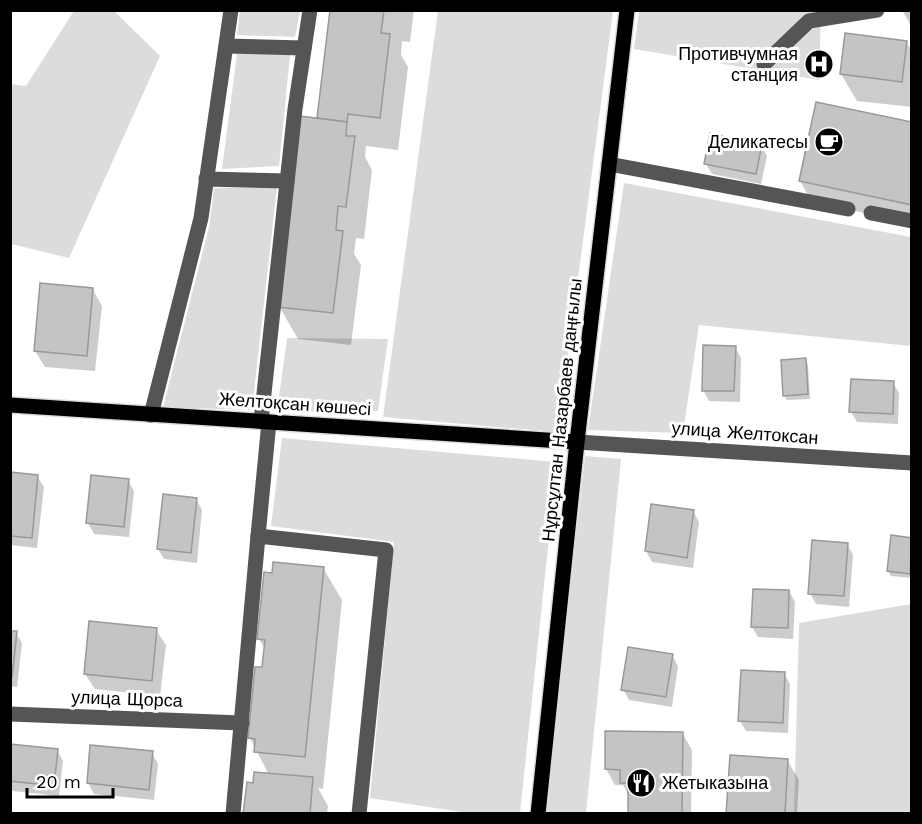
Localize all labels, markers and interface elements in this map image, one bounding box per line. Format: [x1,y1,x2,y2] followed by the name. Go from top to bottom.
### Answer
[678,43,798,85] place label: Противчумная станция
[803,48,835,80] hospital icon: Противчумная станция
[813,126,845,158] cafe icon: Деликатесы
[708,131,808,152] place label: Деликатесы
[537,277,586,543] street label: Нұрсұлтан Назарбаев даңғылы
[218,388,372,419] street label: Желтоқсан көшесі
[671,417,819,448] street label: улица Желтоксан
[71,686,184,711] street label: улица Щорса
[27,761,112,799] scale bar
[625,767,657,799] restaurant icon: Жетыказына
[36,771,81,792] text: 20 m
[662,772,769,793] place label: Жетыказына

